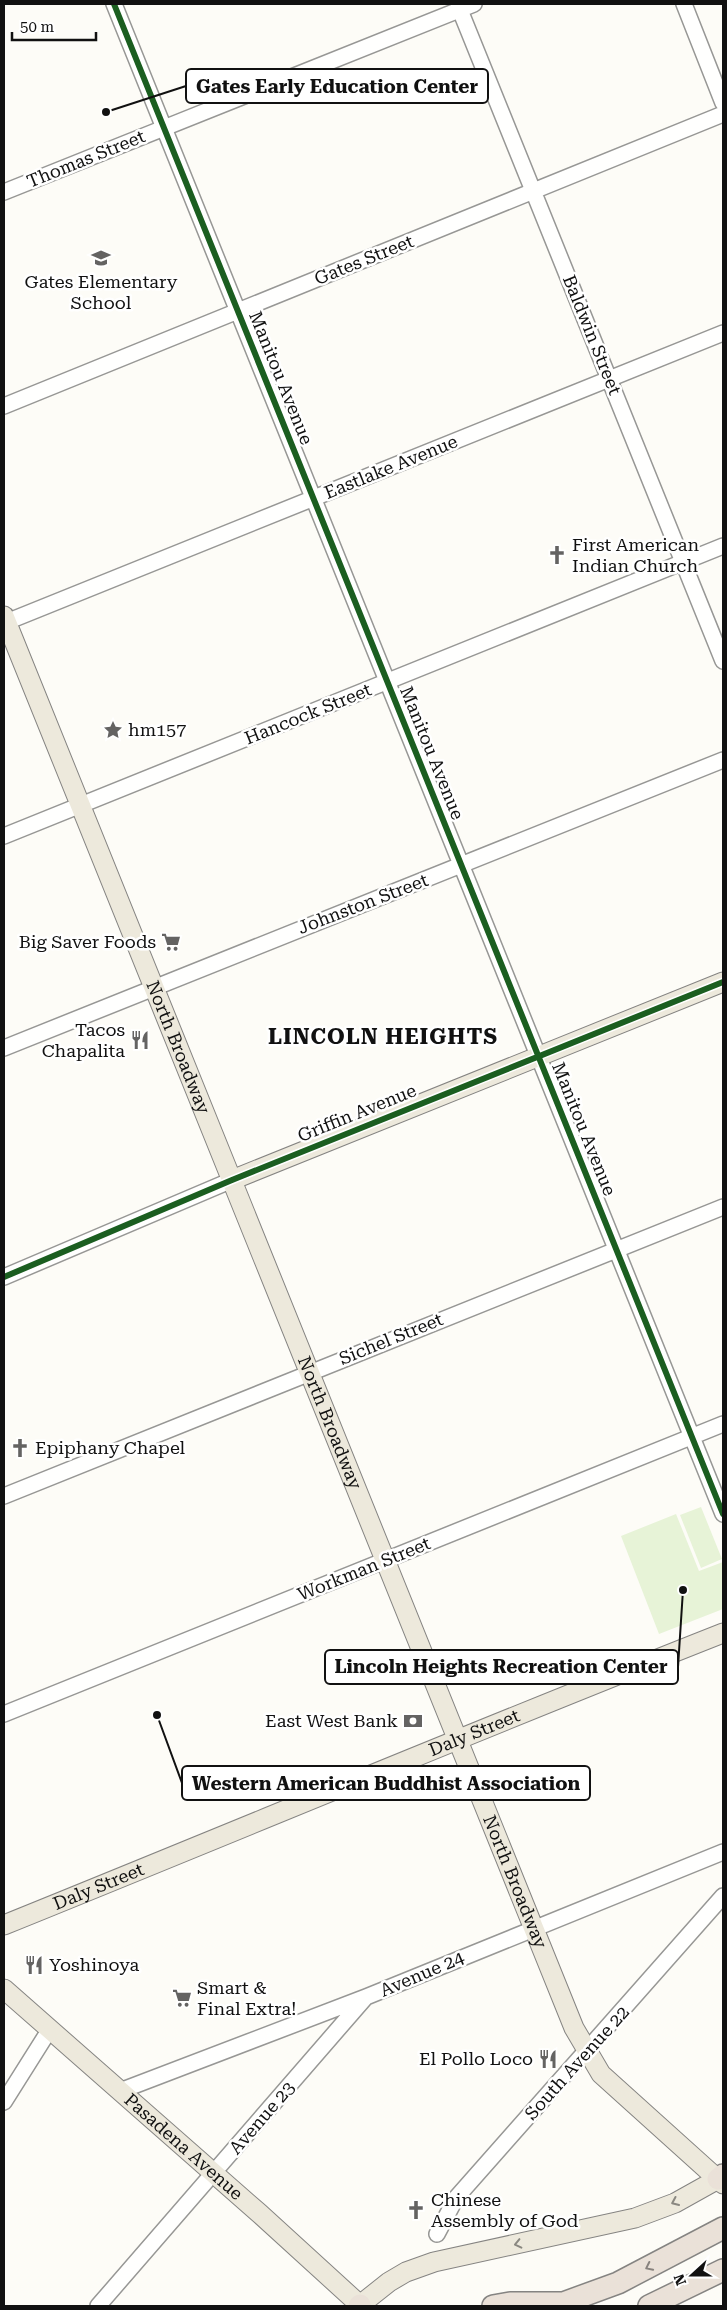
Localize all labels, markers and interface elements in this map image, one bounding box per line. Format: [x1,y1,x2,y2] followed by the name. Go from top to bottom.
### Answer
[12,10,96,42] scale bar
[20,18,55,36] text: 50 m
[186,69,488,103] callout: Gates Early Education Center
[196,75,478,98] text: Gates Early Education Center
[24,125,148,192] street label: Thomas Street
[311,230,417,289] street label: Gates Street
[90,247,112,269] school or university icon: Gates Elementary School
[24,271,178,313] place label: Gates Elementary School
[559,272,626,398] street label: Baldwin Street
[245,308,318,448] street label: Manitou Avenue
[321,430,461,503] street label: Eastlake Avenue
[572,534,700,576] place label: First American Indian Church
[546,544,568,566] church icon: First American Indian Church
[241,678,375,749] street label: Hancock Street
[396,683,469,823] street label: Manitou Avenue
[102,719,124,741] place icon: hm157
[128,719,186,740] place label: hm157
[295,869,431,938] street label: Johnston Street
[19,931,156,952] place label: Big Saver Foods
[160,931,182,953] supermarket icon: Big Saver Foods
[142,977,215,1117] street label: North Broadway
[42,1019,125,1061] place label: Tacos Chapalita
[268,1024,498,1049] district label: LINCOLN HEIGHTS
[129,1029,151,1051] restaurant icon: Tacos Chapalita
[548,1059,621,1199] street label: Manitou Avenue
[294,1079,419,1146] street label: Griffin Avenue
[336,1308,446,1369] street label: Sichel Street
[294,1353,367,1493] street label: North Broadway
[9,1437,31,1459] church icon: Epiphany Chapel
[35,1437,186,1458] place label: Epiphany Chapel
[294,1532,434,1605] street label: Workman Street
[325,1650,678,1684] callout: Lincoln Heights Recreation Center
[334,1655,668,1678] text: Lincoln Heights Recreation Center
[426,1704,523,1760] street label: Daly Street
[265,1710,398,1731] place label: East West Bank
[402,1710,424,1732] bank icon: East West Bank
[182,1766,590,1800] callout: Western American Buddhist Association
[192,1772,580,1795] text: Western American Buddhist Association
[479,1812,552,1952] street label: North Broadway
[50,1858,147,1914] street label: Daly Street
[377,1946,467,2001] street label: Avenue 24
[23,1954,45,1976] restaurant icon: Yoshinoya
[49,1954,139,1975] place label: Yoshinoya
[197,1977,296,2019] place label: Smart & Final Extra!
[171,1987,193,2009] supermarket icon: Smart & Final Extra!
[520,2001,633,2124] street label: South Avenue 22
[419,2048,533,2069] place label: El Pollo Loco
[537,2048,559,2070] restaurant icon: El Pollo Loco
[224,2077,299,2158] street label: Avenue 23
[120,2089,248,2204] street label: Pasadena Avenue
[431,2189,579,2231] place label: Chinese Assembly of God
[671,2196,680,2207] one-way arrow
[405,2199,427,2221] church icon: Chinese Assembly of God
[513,2238,522,2249] one-way arrow
[667,2250,717,2300] north arrow
[645,2261,654,2271] one-way arrow
[670,2272,689,2288] text: N

